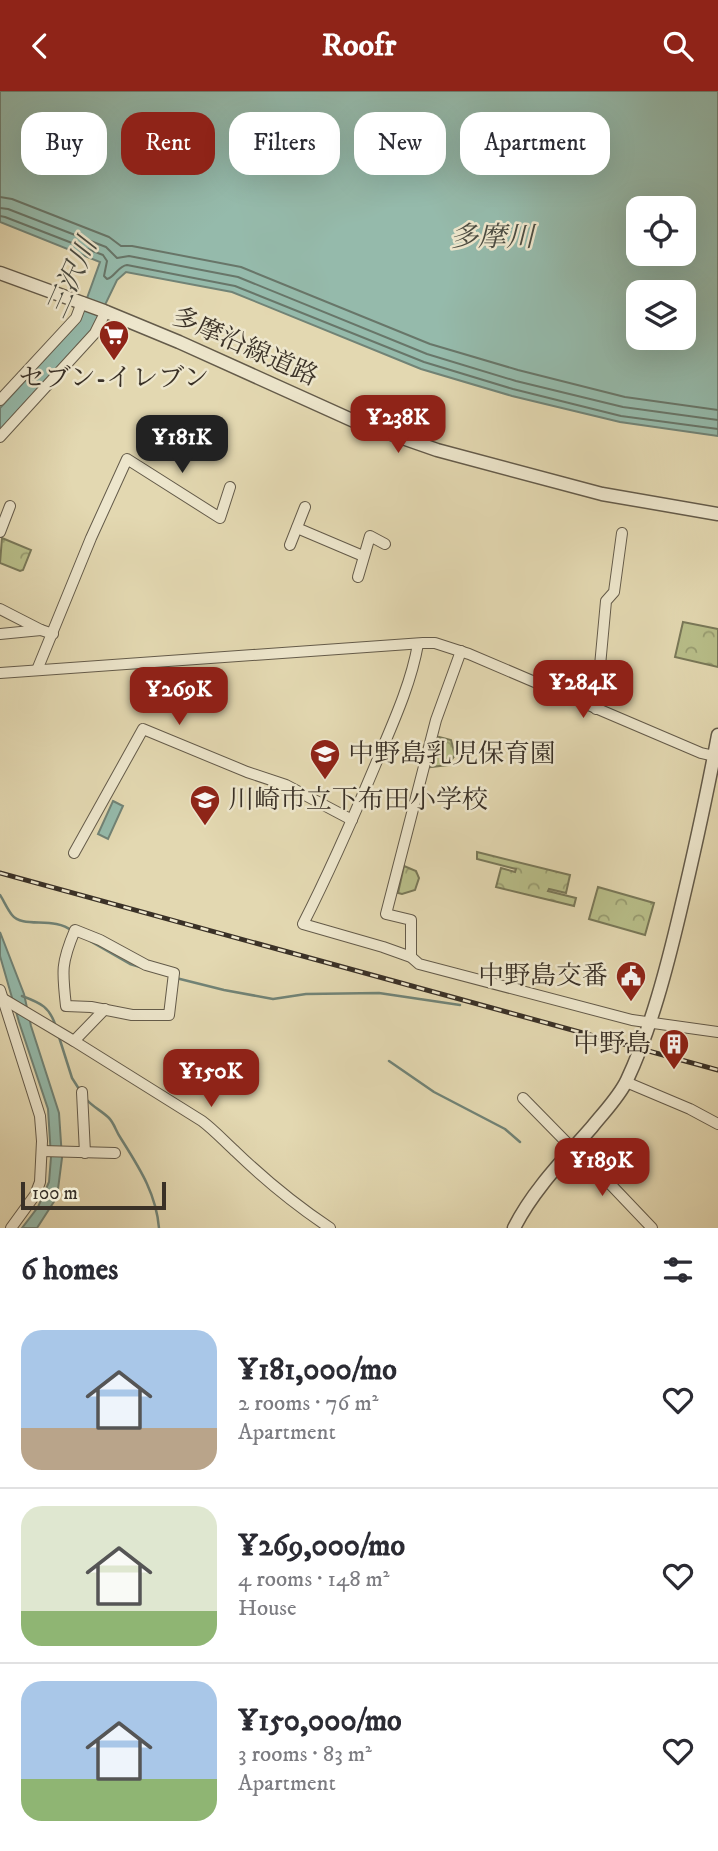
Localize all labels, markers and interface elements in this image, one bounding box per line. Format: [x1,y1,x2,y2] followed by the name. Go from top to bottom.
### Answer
[322,26,396,66] text: Roofr
[21,27,59,65] icon: back
[659,27,697,65] icon: search
[21,112,107,175] chip: Buy
[121,112,215,175] chip: Rent
[229,112,340,175] chip: Filters
[354,112,446,175] chip: New
[460,112,610,175] chip: Apartment
[626,196,696,350] map controls
[626,196,696,266] button: locate
[450,220,537,255] water label: 多摩川
[39,230,106,323] water label: 三沢川
[626,280,696,350] button: layers
[167,300,323,394] street label: 多摩沿線道路
[97,318,131,362] supermarket icon: セブン-イレブン
[19,362,209,395] place label: セブン-イレブン
[349,395,447,455] pin: ¥238K
[367,403,429,432] text: ¥238K
[133,415,231,475] pin: ¥181K
[152,423,212,452] text: ¥181K
[534,661,632,720] pin: ¥284K
[130,667,228,727] pin: ¥269K
[549,668,617,697] text: ¥284K
[146,675,212,704] text: ¥269K
[308,737,342,781] school or university icon: 中野島乳児保育園
[348,738,556,771] place label: 中野島乳児保育園
[188,783,222,827] school or university icon: 川崎市立下布田小学校
[228,784,488,817] place label: 川崎市立下布田小学校
[614,959,648,1003] public building icon: 中野島交番
[478,960,608,993] place label: 中野島交番
[657,1027,691,1071] building icon: 中野島
[573,1028,651,1061] place label: 中野島
[162,1049,260,1109] pin: ¥150K
[179,1057,243,1086] text: ¥150K
[553,1139,651,1198] pin: ¥189K
[570,1146,634,1175] text: ¥189K
[21,1179,166,1211] scale bar
[32,1182,78,1205] text: 100 m
[659,1251,697,1289] icon: filters
[21,1252,118,1289] text: 6 homes
[238,1352,397,1389] text: ¥181,000/mo
[77,1358,161,1442] icon: home
[659,1381,697,1419] icon: heart
[238,1389,378,1418] text: 2 rooms · 76 m²
[238,1418,336,1447] text: Apartment
[238,1528,405,1565] text: ¥269,000/mo
[77,1534,161,1618] icon: home
[659,1557,697,1595] icon: heart
[238,1565,390,1594] text: 4 rooms · 148 m²
[238,1594,296,1623] text: House
[238,1703,402,1740] text: ¥150,000/mo
[77,1709,161,1793] icon: home
[659,1732,697,1770] icon: heart
[238,1740,372,1769] text: 3 rooms · 83 m²
[238,1769,336,1798] text: Apartment

